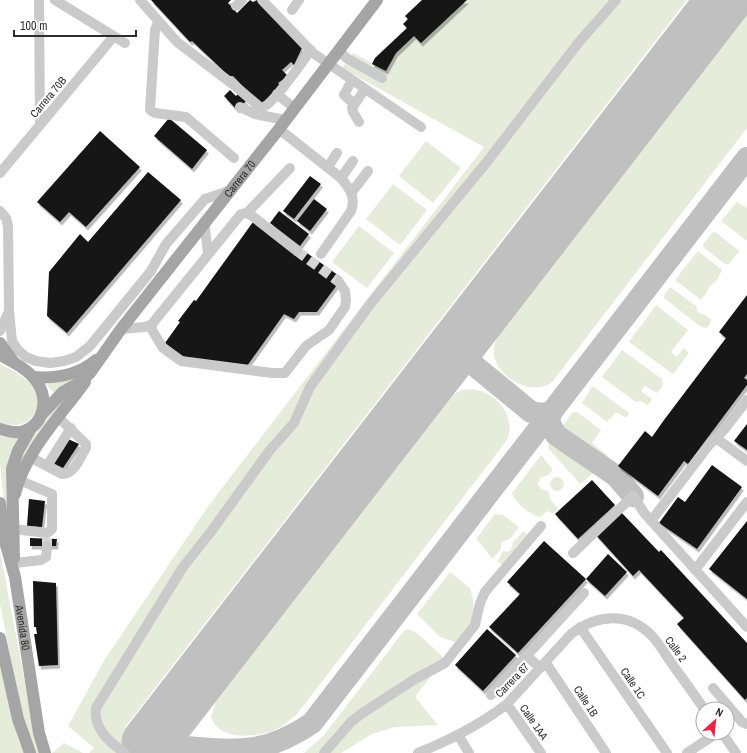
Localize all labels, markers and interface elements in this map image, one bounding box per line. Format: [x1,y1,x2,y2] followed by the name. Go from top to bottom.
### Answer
[14,12,136,38] scale bar
[20,18,47,34] text: 100 m
[27,74,69,120] street label: Carrera 70B
[221,157,259,200] street label: Carrera 70
[12,603,33,651] street label: Avenida 80
[662,634,690,664] street label: Calle 2
[492,660,532,700] street label: Carrera 67
[618,665,649,702] street label: Calle 1C
[571,683,601,719] street label: Calle 1B
[695,701,735,741] north arrow
[517,702,552,743] street label: Calle 1AA
[713,704,726,720] text: N

